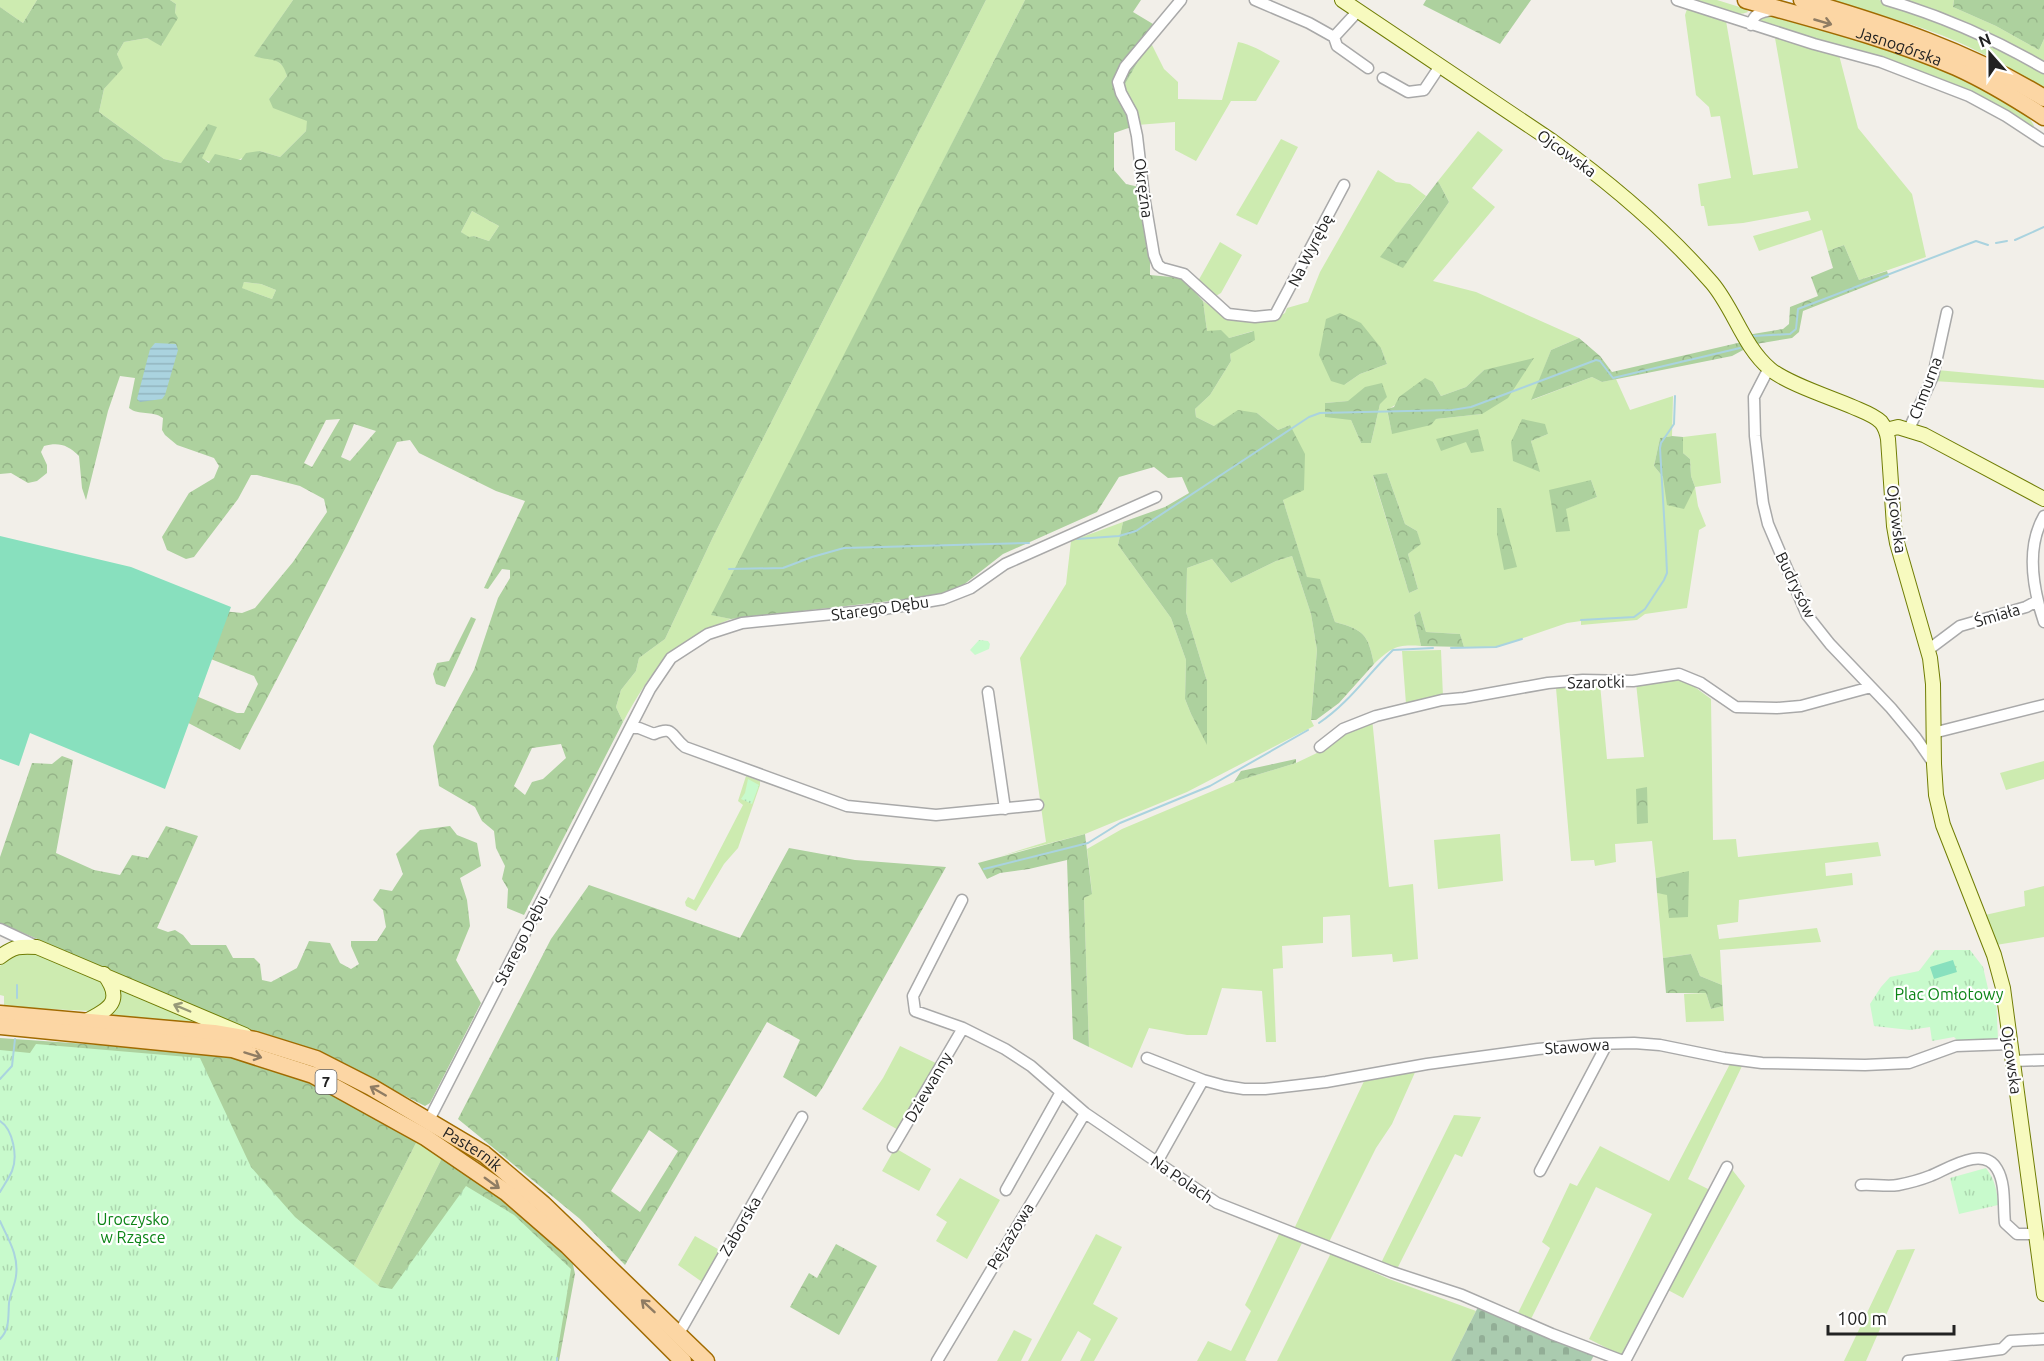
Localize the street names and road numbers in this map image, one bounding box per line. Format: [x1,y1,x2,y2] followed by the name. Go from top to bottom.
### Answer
[1854,23,1945,69] street label: Jasnogórska
[1534,126,1600,180] street label: Ojcowska
[1131,157,1157,219] street label: Okrężna
[1284,211,1336,289] street label: Na Wyrębę
[1905,354,1945,422] street label: Chmurna
[1884,484,1910,554] street label: Ojcowska
[1772,549,1820,622] street label: Budrysów
[830,592,930,624] street label: Starego Dębu
[1972,599,2022,630] street label: Śmiała
[1567,672,1625,692] street label: Szarotki
[491,892,551,988] street label: Starego Dębu
[1998,1025,2026,1095] street label: Ojcowska
[1544,1035,1610,1057] street label: Stawowa
[901,1049,955,1125] street label: Dziewanny
[316,1070,336,1094] road number: 7
[440,1123,506,1174] street label: Pasternik
[1147,1152,1217,1206] street label: Na Polach
[716,1193,764,1259] street label: Zaborska
[983,1199,1037,1273] street label: Pejzażowa

